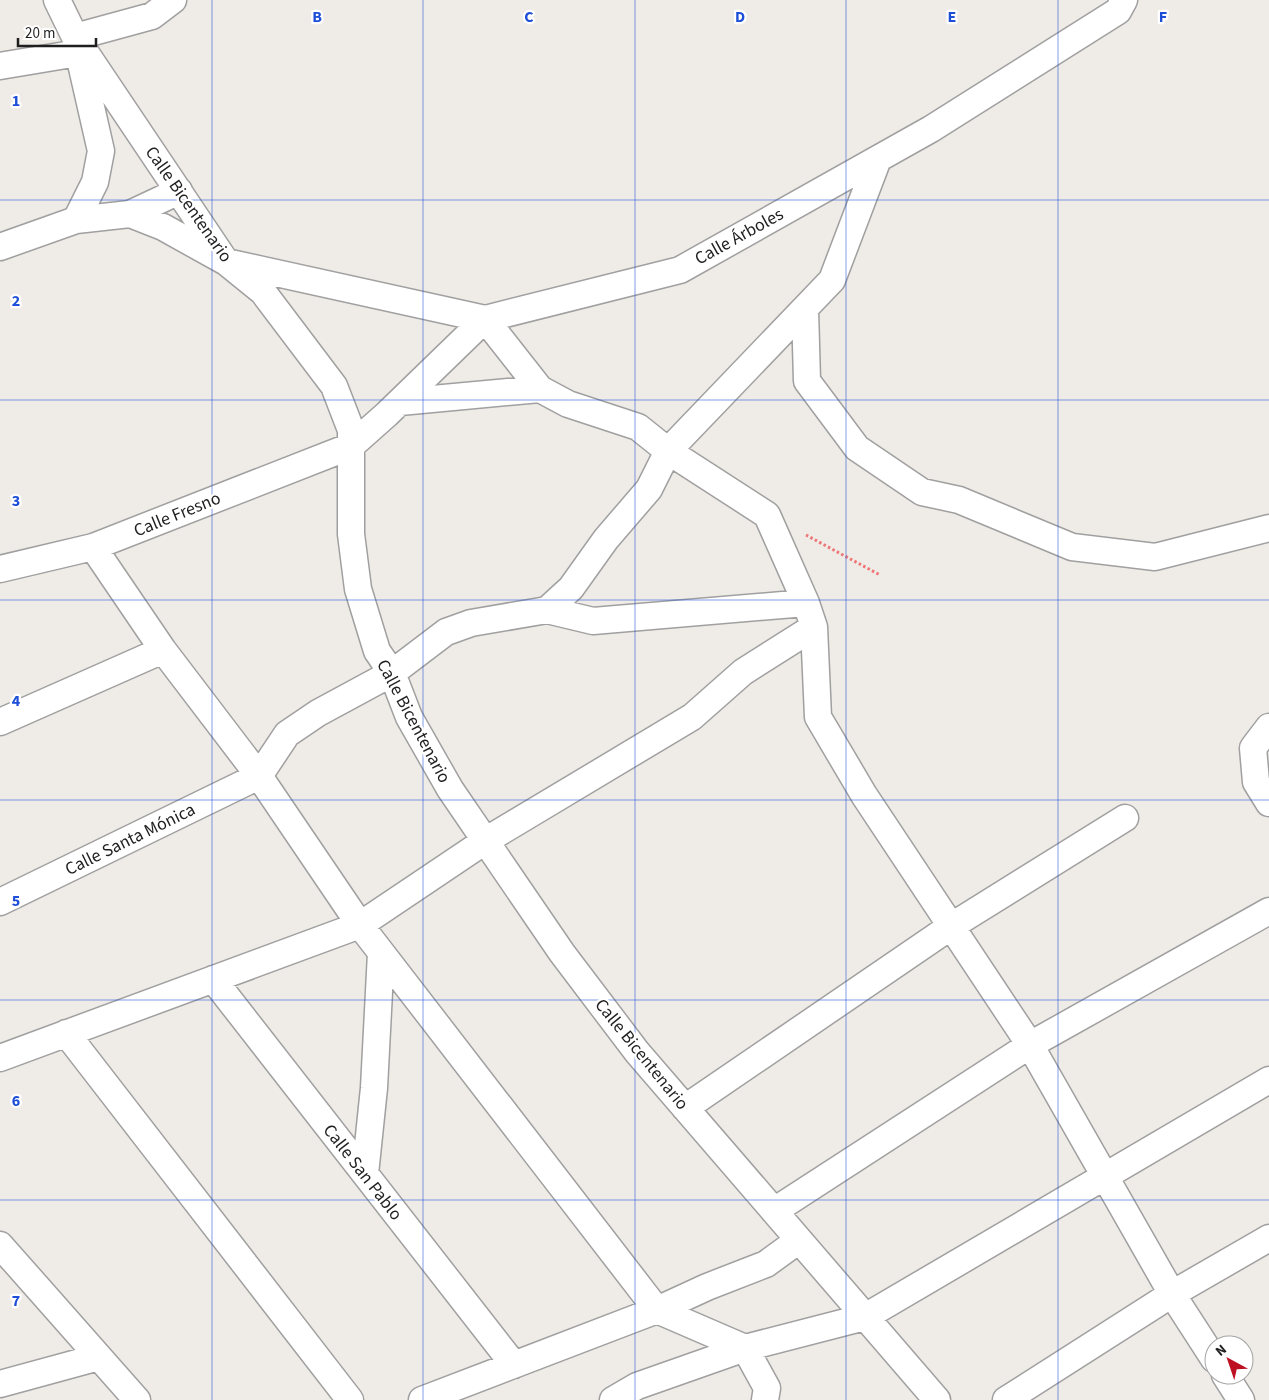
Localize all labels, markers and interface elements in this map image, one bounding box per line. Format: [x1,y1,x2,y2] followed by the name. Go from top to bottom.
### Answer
[312,6,322,28] text: B
[524,6,534,28] text: C
[735,6,745,28] text: D
[948,6,956,28] text: E
[1159,6,1167,28] text: F
[18,15,95,47] scale bar
[25,23,55,44] text: 20 m
[12,90,20,112] text: 1
[139,141,238,267] street label: Calle Bicentenario
[690,202,788,271] street label: Calle Árboles
[12,290,20,312] text: 2
[130,486,224,543] street label: Calle Fresno
[12,490,20,512] text: 3
[370,655,457,787] street label: Calle Bicentenario
[12,690,21,712] text: 4
[61,797,200,882] street label: Calle Santa Mónica
[12,890,20,912] text: 5
[589,993,694,1115] street label: Calle Bicentenario
[12,1090,20,1112] text: 6
[317,1119,408,1226] street label: Calle San Pablo
[12,1290,20,1312] text: 7
[1204,1335,1254,1385] north arrow
[1211,1340,1231,1361] text: N

